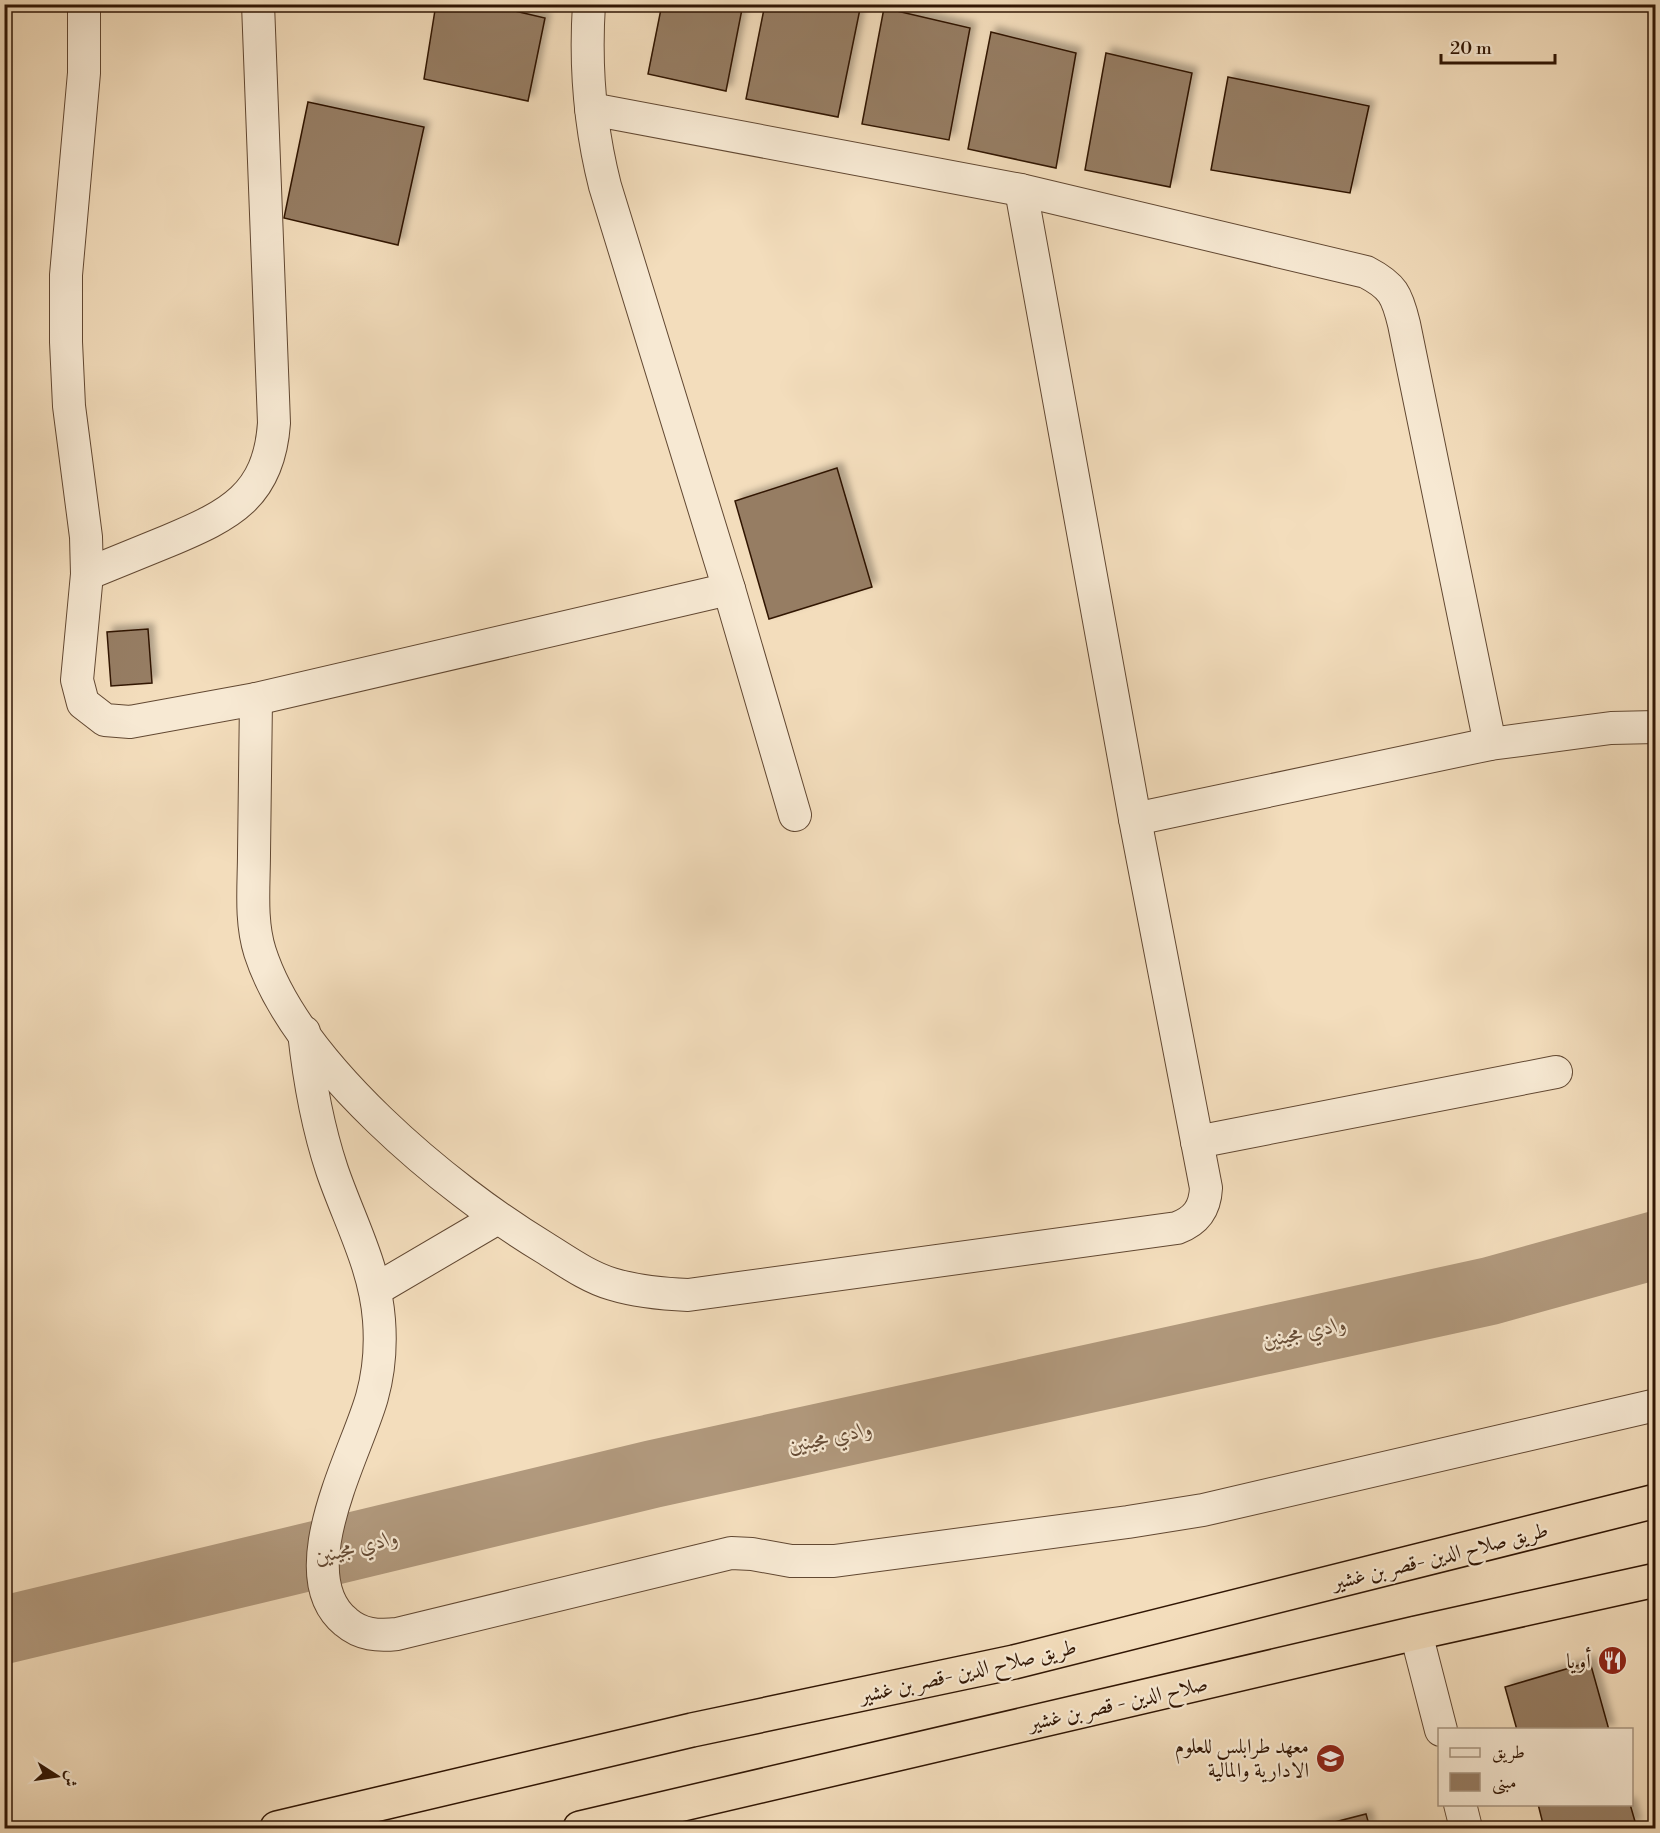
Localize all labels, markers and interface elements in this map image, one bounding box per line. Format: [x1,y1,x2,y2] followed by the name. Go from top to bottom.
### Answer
[1441,27,1555,65] scale bar
[1450,37,1492,60] text: 20 m
[1260,1310,1350,1358] water label: وادي مجينين
[786,1415,876,1463] water label: وادي مجينين
[1328,1518,1552,1602] street label: طريق صلاح الدين -قصر بن غشير
[312,1524,402,1574] water label: وادي مجينين
[855,1634,1080,1715] street label: طريق صلاح الدين -قصر بن غشير
[1596,1645,1628,1677] restaurant icon: أويا
[1566,1646,1591,1675] place label: أويا
[1024,1671,1212,1743] street label: صلاح الدين - قصر بن غشير
[1438,1728,1633,1806] legend
[1175,1734,1309,1784] place label: معهد طرابلس للعلوم الادارية والمالية
[1492,1741,1525,1764] text: طريق
[1314,1742,1346,1774] school or university icon: معهد طرابلس للعلوم الادارية والمالية
[27,1746,87,1806] north arrow
[59,1769,82,1789] text: ش
[1492,1771,1517,1795] text: مبنى

